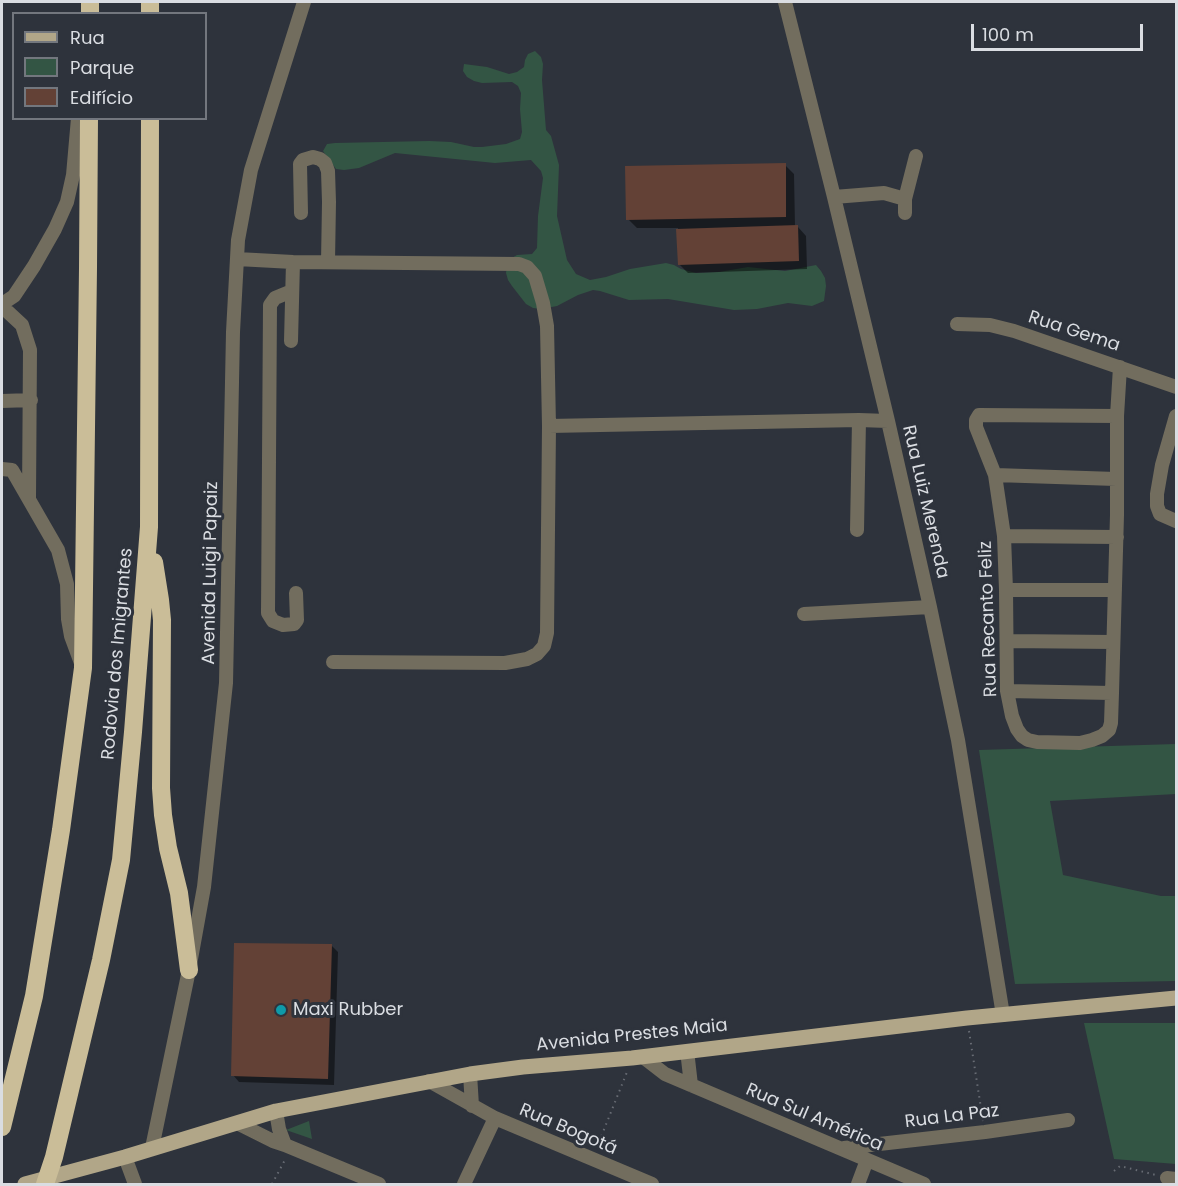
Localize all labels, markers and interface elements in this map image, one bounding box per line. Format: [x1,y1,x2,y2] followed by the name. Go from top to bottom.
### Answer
[12,12,207,120] legend
[974,12,1146,50] scale bar
[982,22,1034,47] text: 100 m
[70,25,105,50] text: Rua
[70,55,134,80] text: Parque
[70,85,133,110] text: Edifício
[1025,307,1123,357] street label: Rua Gema
[897,423,953,581] street label: Rua Luiz Merenda
[199,481,223,665] street label: Avenida Luigi Papaiz
[975,541,1003,697] street label: Rua Recanto Feliz
[98,547,138,761] street label: Rodovia dos Imigrantes
[293,999,403,1021] place label: Maxi Rubber
[274,1003,288,1017] marker: Maxi Rubber
[535,1015,729,1057] street label: Avenida Prestes Maia
[742,1079,886,1157] street label: Rua Sul América
[516,1100,620,1160] street label: Rua Bogotá
[904,1100,1000,1134] street label: Rua La Paz

